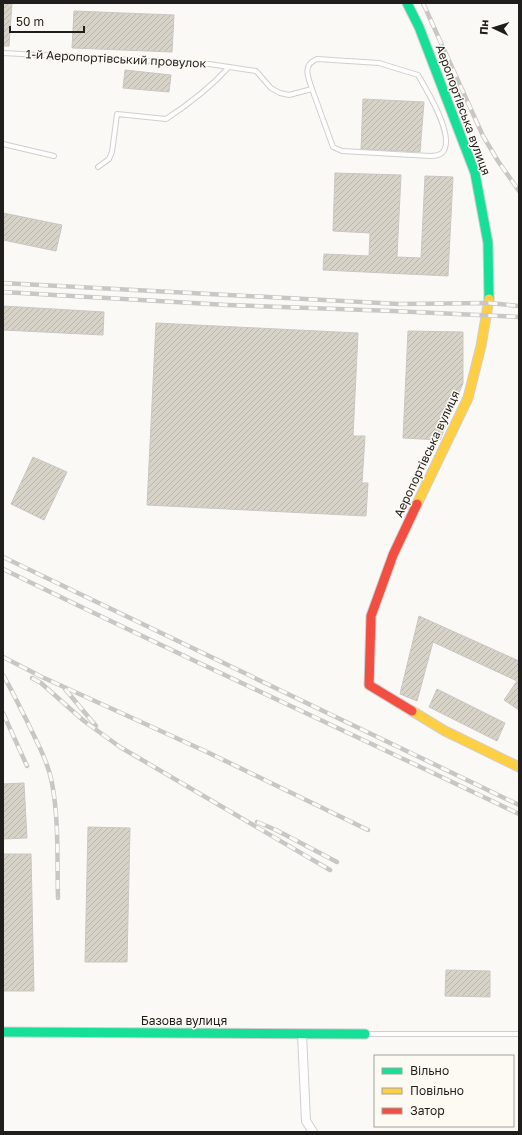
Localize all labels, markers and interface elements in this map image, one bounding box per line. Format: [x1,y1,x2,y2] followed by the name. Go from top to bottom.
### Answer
[10,8,84,34] scale bar
[474,8,514,48] north arrow
[16,14,44,29] text: 50 m
[477,19,491,35] text: Пн
[433,42,494,177] street label: Аеропортівська вулиця
[25,46,207,71] street label: 1-й Аеропортівський провулок
[391,388,463,520] street label: Аеропортівська вулиця
[141,1013,227,1028] street label: Базова вулиця
[374,1055,514,1127] legend
[410,1063,449,1078] text: Вільно
[410,1083,464,1098] text: Повільно
[410,1103,445,1118] text: Затор

